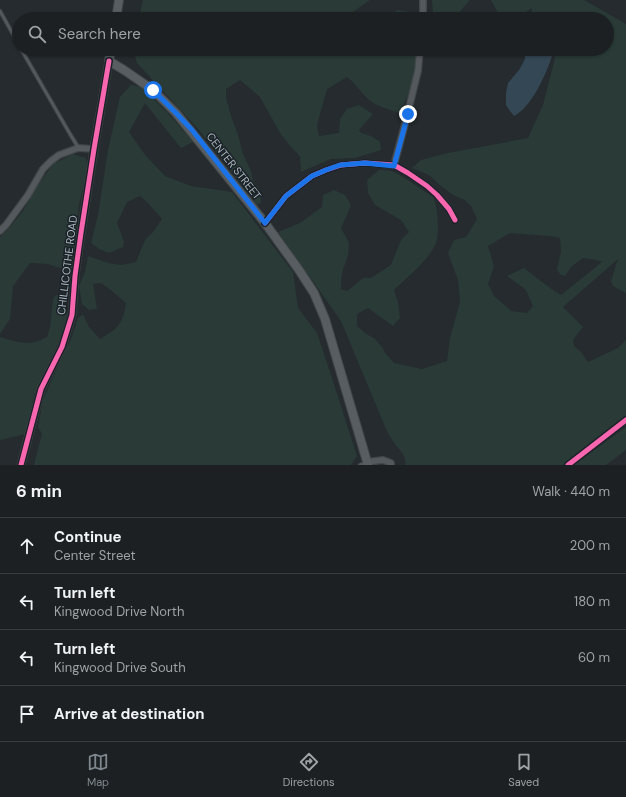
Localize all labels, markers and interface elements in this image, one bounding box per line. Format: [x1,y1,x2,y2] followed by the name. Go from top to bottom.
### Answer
[12,12,614,56] search box
[26,23,48,45] icon: search
[58,24,141,44] text: Search here
[144,81,162,99] route start
[399,105,417,123] route end
[204,130,264,202] street label: CENTER STREET
[54,214,80,316] street label: CHILLICOTHE ROAD
[16,480,62,502] text: 6 min
[532,483,610,500] text: Walk · 440 m
[54,527,122,547] text: Continue
[16,535,38,557] icon: ahead
[570,537,610,554] text: 200 m
[54,547,136,564] text: Center Street
[54,583,115,603] text: Turn left
[16,591,38,613] icon: left
[574,593,610,610] text: 180 m
[54,603,184,620] text: Kingwood Drive North
[54,639,115,659] text: Turn left
[16,647,38,669] icon: left
[578,649,610,666] text: 60 m
[54,659,186,676] text: Kingwood Drive South
[16,703,38,725] icon: arrive
[54,704,205,724] text: Arrive at destination
[87,751,109,789] tab: Map
[283,751,335,789] tab: Directions
[508,751,539,789] tab: Saved

